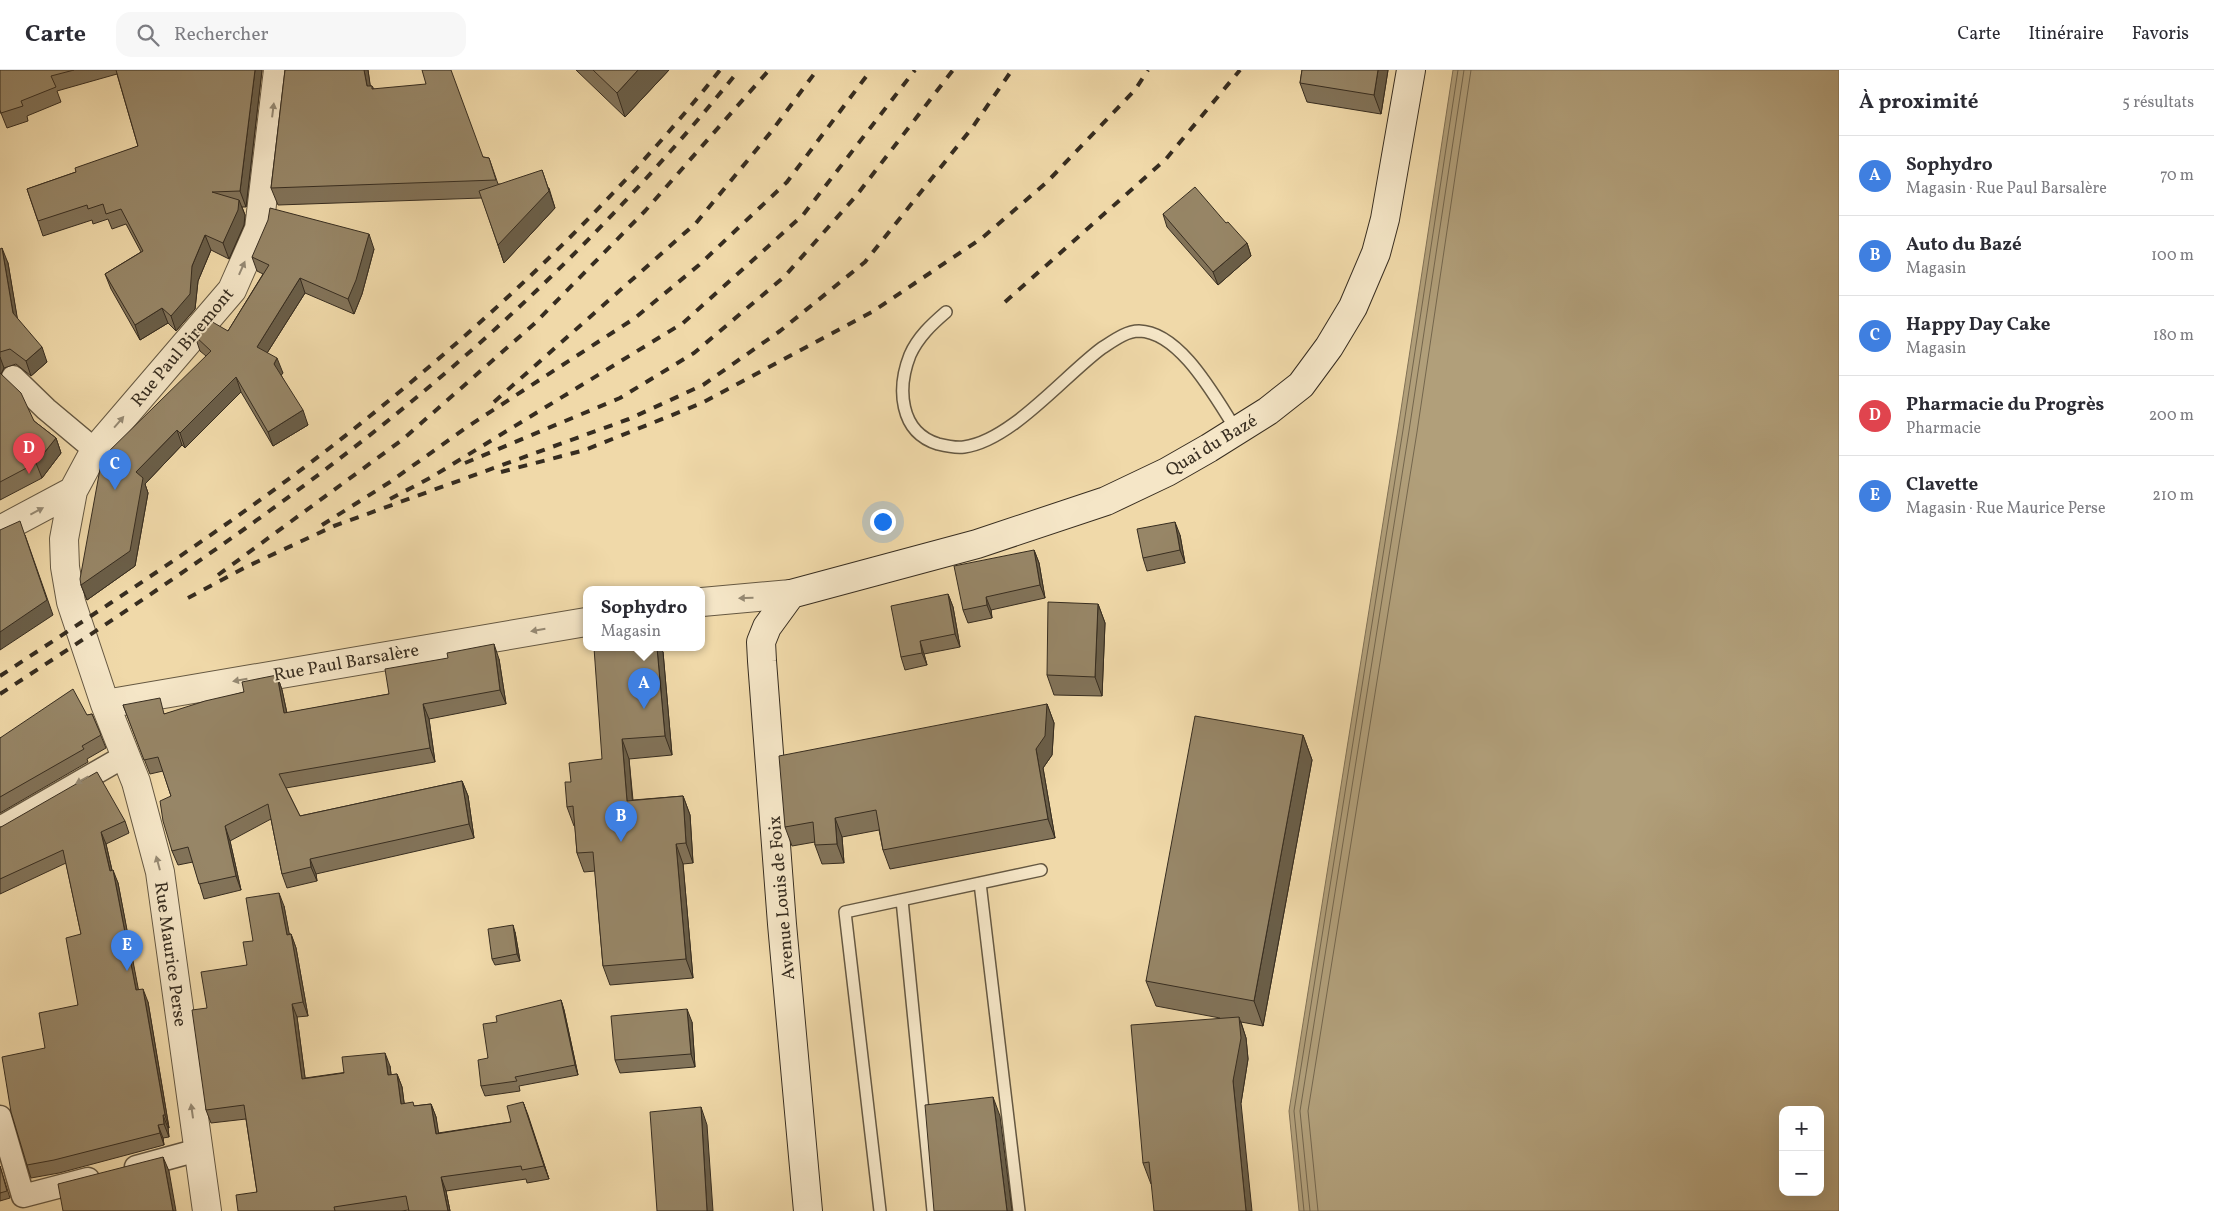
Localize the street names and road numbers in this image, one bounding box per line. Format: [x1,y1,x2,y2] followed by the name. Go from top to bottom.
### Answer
[126,283,240,413] street label: Rue Paul Biremont
[1161,409,1262,484] street label: Quai du Bazé
[271,638,421,689] street label: Rue Paul Barsalère
[763,815,802,981] street label: Avenue Louis de Foix
[147,880,192,1028] street label: Rue Maurice Perse

